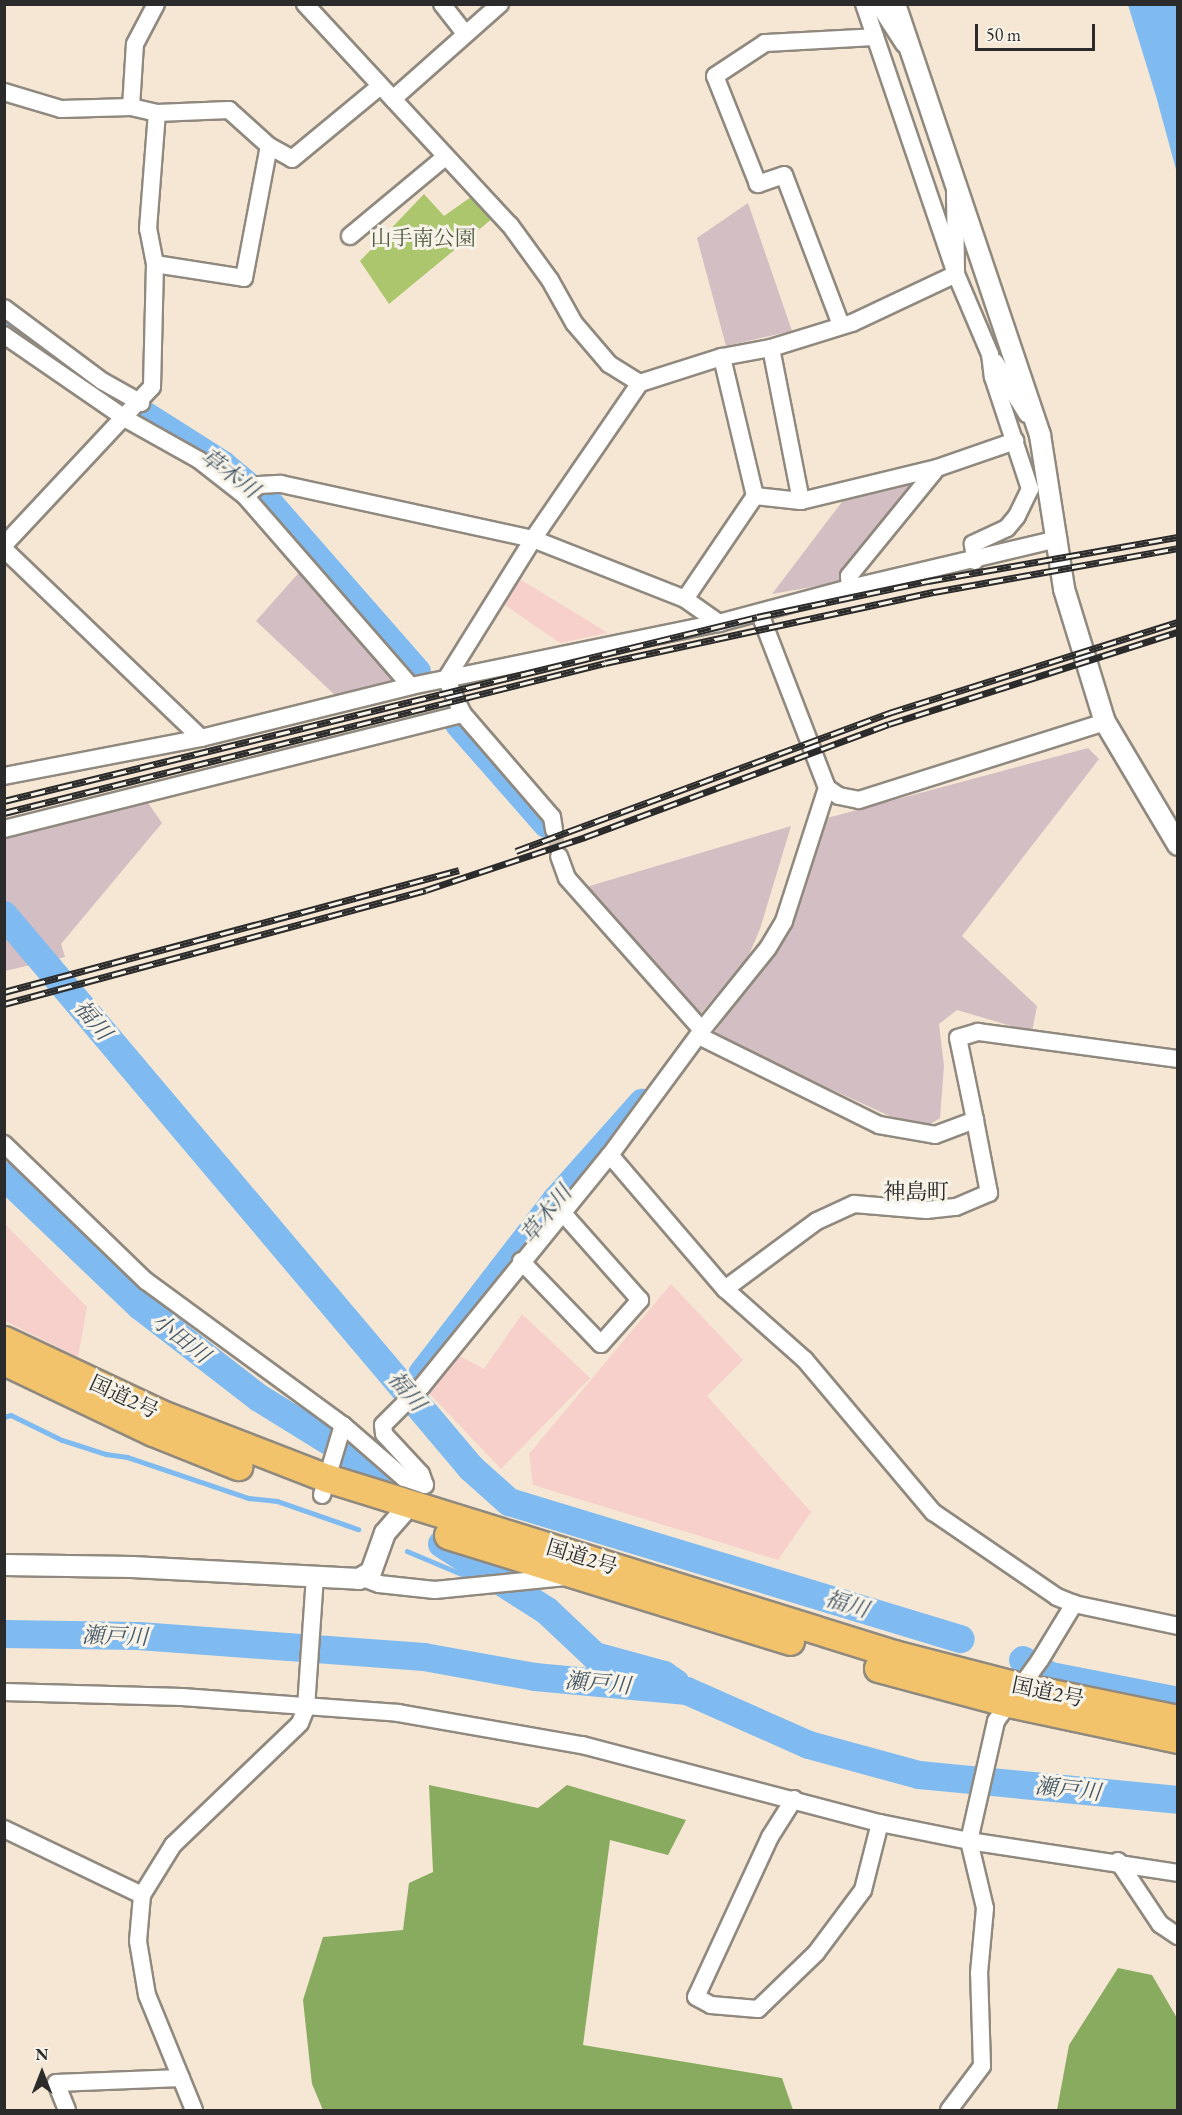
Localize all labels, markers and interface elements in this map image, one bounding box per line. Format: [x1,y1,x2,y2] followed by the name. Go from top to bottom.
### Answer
[978,12,1098,50] scale bar
[986,23,1021,46] text: 50 m
[371,225,475,251] park label: 山手南公園
[196,443,264,503] water label: 草木川
[69,995,117,1045] water label: 福川
[883,1179,949,1205] district label: 神島町
[515,1180,577,1248] water label: 草木川
[147,1307,215,1369] water label: 小田川
[383,1366,431,1416] water label: 福川
[86,1370,162,1424] street label: 国道2号
[543,1534,621,1580] street label: 国道2号
[822,1585,872,1623] water label: 福川
[82,1622,148,1650] water label: 瀬戸川
[564,1667,632,1699] water label: 瀬戸川
[1010,1672,1086,1712] street label: 国道2号
[1034,1772,1102,1806] water label: 瀬戸川
[12,2043,72,2103] north arrow
[36,2044,48,2065] text: N

